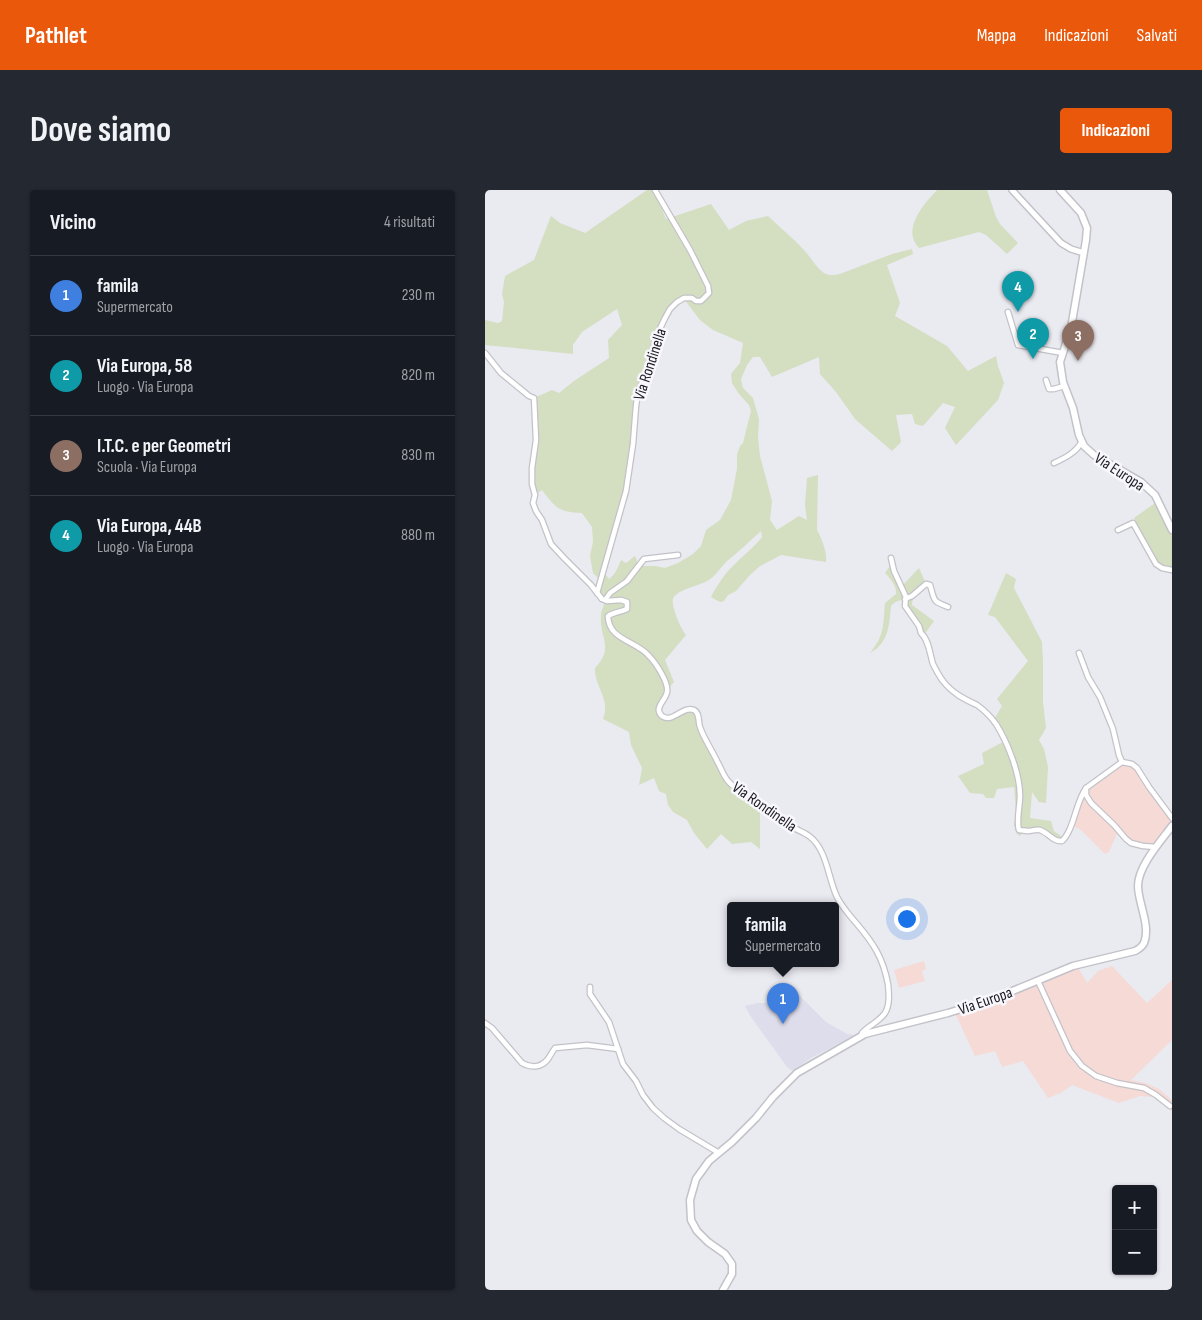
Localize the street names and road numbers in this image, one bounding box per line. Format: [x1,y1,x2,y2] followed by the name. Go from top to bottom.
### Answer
[630,326,671,403] street label: Via Rondinella
[1091,449,1148,495] street label: Via Europa
[728,778,800,836] street label: Via Rondinella
[956,983,1015,1020] street label: Via Europa

